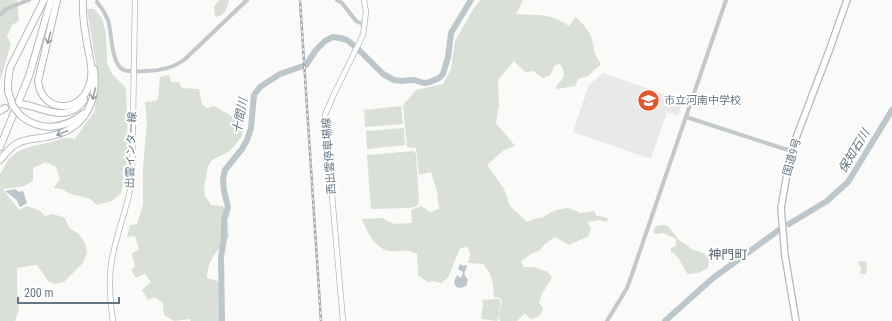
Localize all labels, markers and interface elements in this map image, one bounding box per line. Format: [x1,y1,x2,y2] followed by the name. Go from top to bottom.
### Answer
[44,31,52,44] one-way arrow
[89,87,97,100] one-way arrow
[635,87,661,113] school or university icon: 市立河南中学校
[664,94,741,107] place label: 市立河南中学校
[230,95,251,135] water label: 十間川
[123,111,139,189] street label: 出雲インター線
[320,117,338,195] street label: 西出雲停車場線
[836,125,873,175] water label: 保知石川
[56,129,68,137] one-way arrow
[780,137,804,177] street label: 国道9号
[708,247,748,262] district label: 神門町
[18,279,119,305] scale bar
[24,286,54,300] text: 200 m

